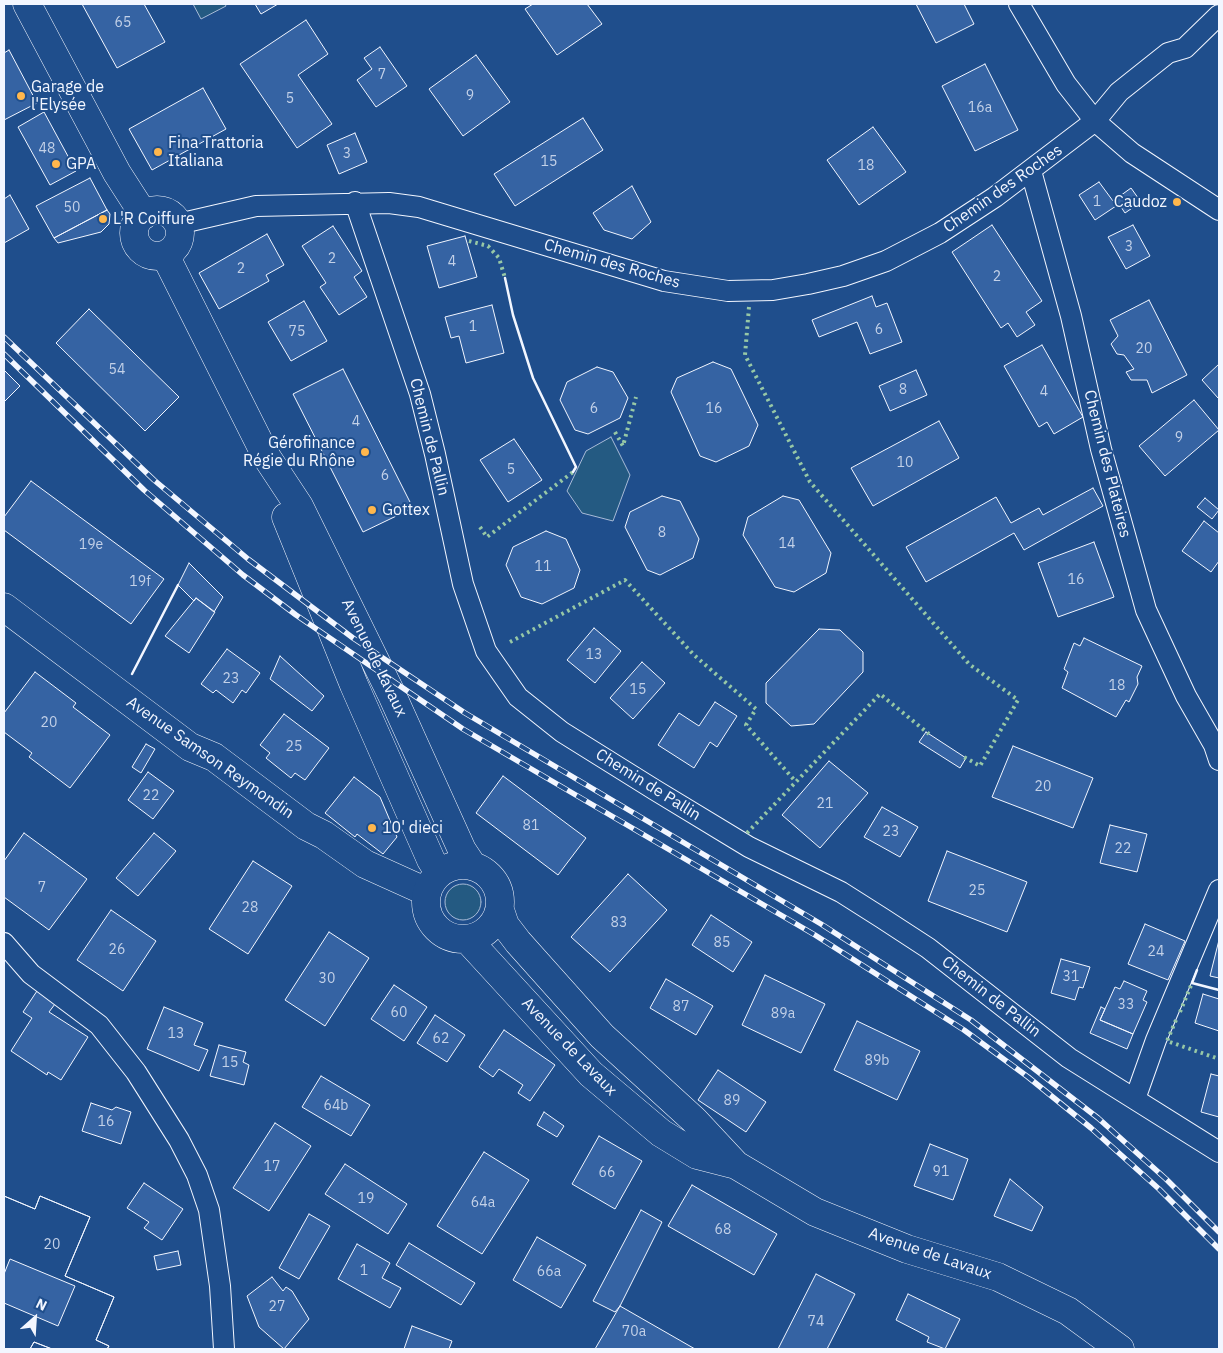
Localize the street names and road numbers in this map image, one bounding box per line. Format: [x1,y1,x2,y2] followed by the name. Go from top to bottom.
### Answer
[940,141,1066,237] street label: Chemin des Roches
[542,235,682,293] street label: Chemin des Roches
[405,376,453,498] street label: Chemin de Pallin
[1079,388,1135,540] street label: Chemin des Plateires
[337,596,411,720] street label: Avenue de Lavaux
[123,693,297,823] street label: Avenue Samson Reymondin
[592,745,704,825] street label: Chemin de Pallin
[938,952,1044,1042] street label: Chemin de Pallin
[517,994,621,1100] street label: Avenue de Lavaux
[866,1224,994,1284] street label: Avenue de Lavaux

